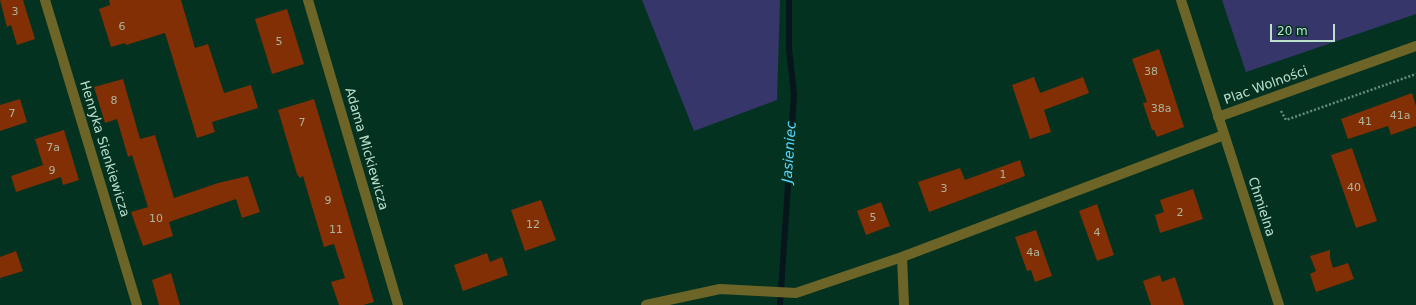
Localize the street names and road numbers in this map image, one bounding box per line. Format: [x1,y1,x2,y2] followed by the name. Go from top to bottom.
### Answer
[1222,64,1310,108] street label: Plac Wolności
[76,79,132,219] street label: Henryka Sienkiewicza
[341,86,391,212] street label: Adama Mickiewicza
[1244,175,1278,239] street label: Chmielna

